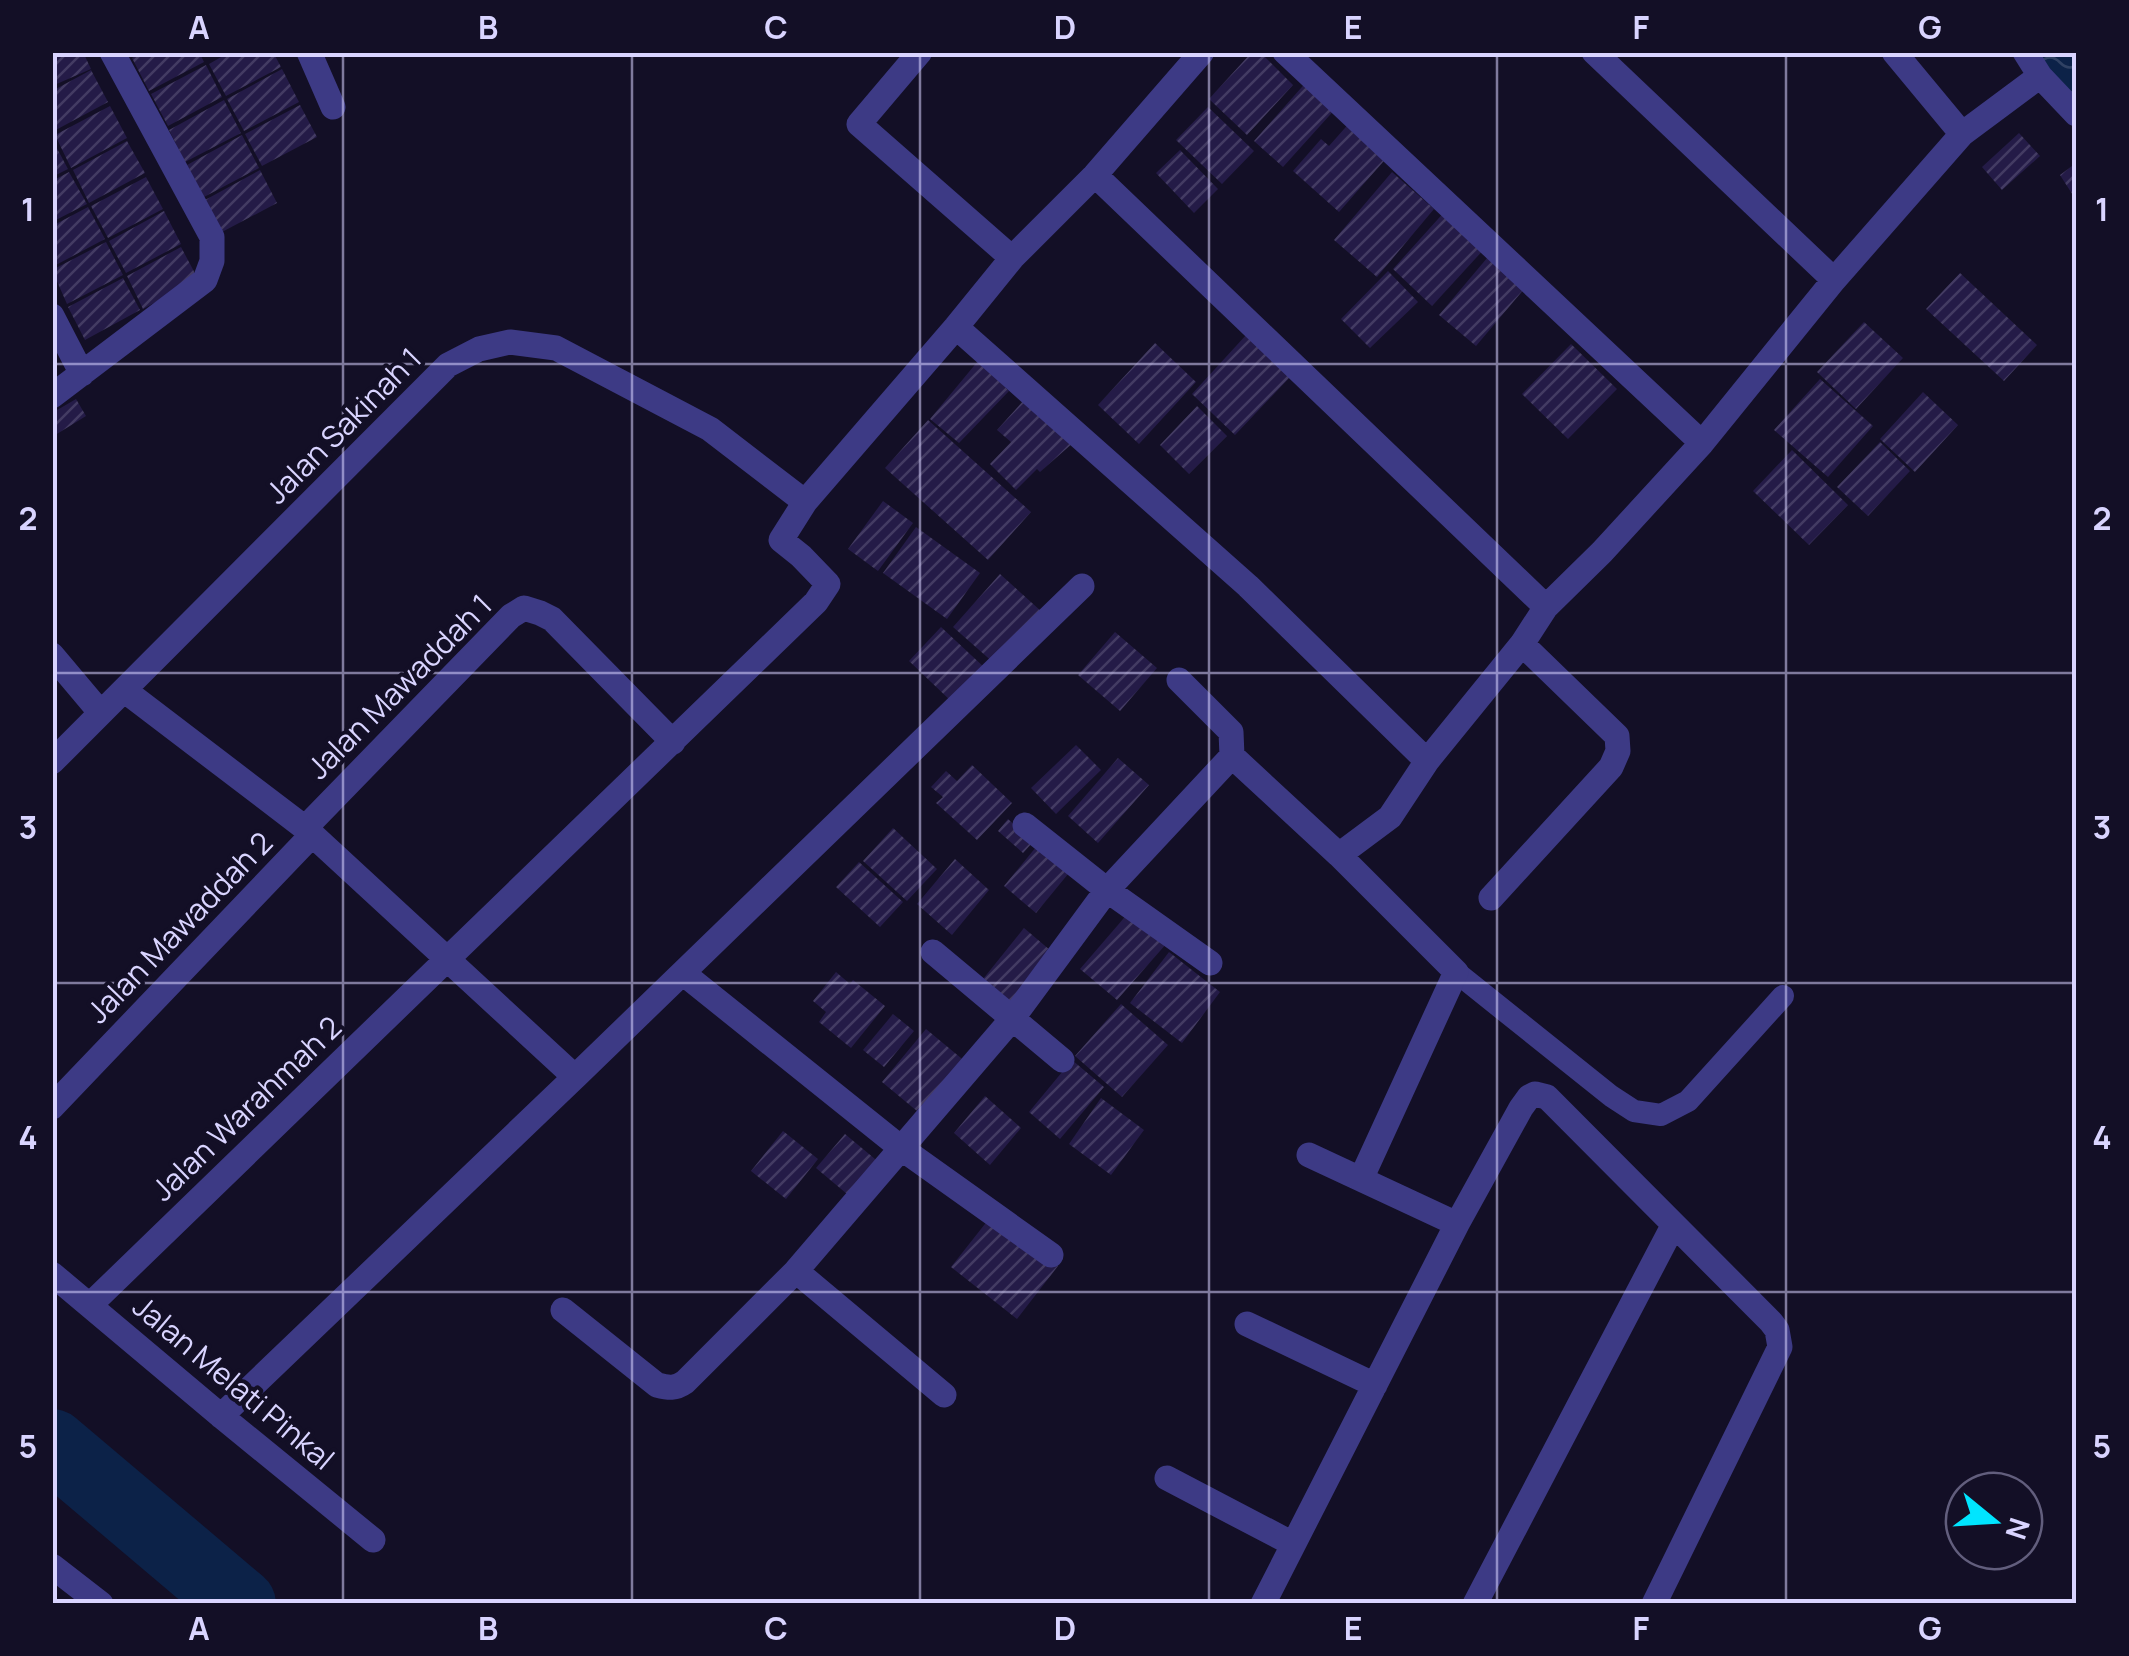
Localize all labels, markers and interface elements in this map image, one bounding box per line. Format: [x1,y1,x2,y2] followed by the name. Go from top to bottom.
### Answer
[188,5,210,49] text: A
[478,5,498,49] text: B
[764,5,788,49] text: C
[1054,5,1076,49] text: D
[1344,5,1362,49] text: E
[1633,5,1650,49] text: F
[1918,5,1942,49] text: G
[21,187,35,231] text: 1
[2095,187,2109,231] text: 1
[256,338,430,512] street label: Jalan Sakinah 1
[18,496,38,540] text: 2
[2092,496,2112,540] text: 2
[298,585,500,787] street label: Jalan Mawaddah 1
[19,805,37,849] text: 3
[2093,805,2111,849] text: 3
[77,822,281,1032] street label: Jalan Mawaddah 2
[142,1007,350,1209] street label: Jalan Warahmah 2
[18,1115,38,1159] text: 4
[2092,1115,2112,1159] text: 4
[125,1286,343,1478] street label: Jalan Melati Pinkal
[19,1424,37,1468] text: 5
[2093,1424,2111,1468] text: 5
[1944,1471,2044,1571] north arrow
[1998,1514,2040,1544] text: N
[188,1606,210,1650] text: A
[478,1606,498,1650] text: B
[764,1606,788,1650] text: C
[1054,1606,1076,1650] text: D
[1344,1606,1362,1650] text: E
[1633,1606,1650,1650] text: F
[1918,1606,1942,1650] text: G

